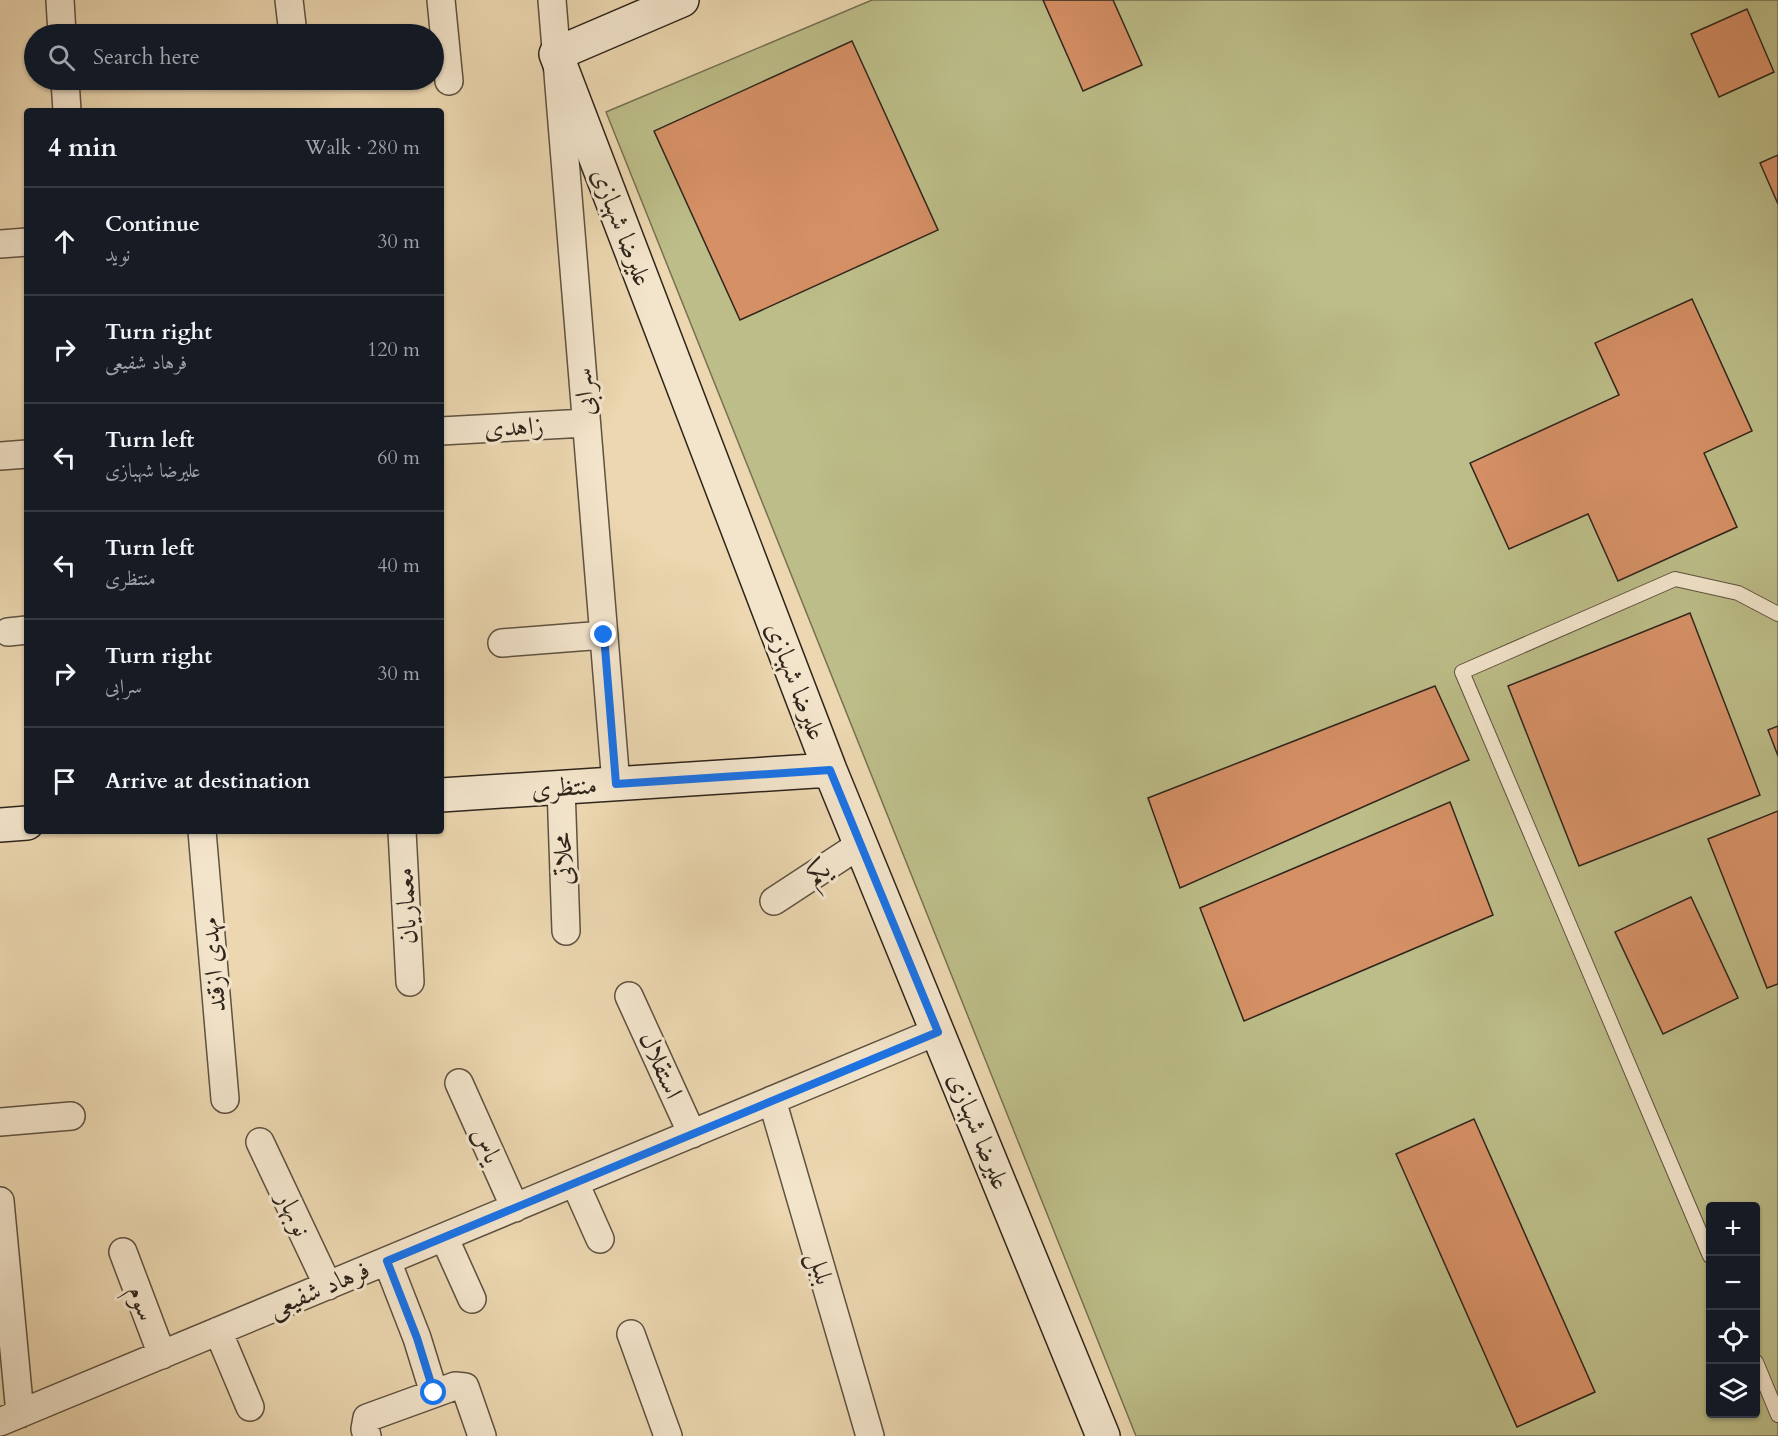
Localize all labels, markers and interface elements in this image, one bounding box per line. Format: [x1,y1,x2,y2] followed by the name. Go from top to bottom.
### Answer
[24,24,444,90] search box
[45,41,78,74] icon: search
[93,42,200,72] text: Search here
[48,130,117,165] text: 4 min
[305,134,420,161] text: Walk · 280 m
[583,163,661,291] street label: علیرضا شهبازی
[105,209,200,239] text: Continue
[48,225,81,258] icon: ahead
[377,228,420,255] text: 30 m
[105,241,130,268] text: نوید
[105,317,212,347] text: Turn right
[48,333,81,366] icon: right
[367,336,420,363] text: 120 m
[105,349,187,376] text: فرهاد شفیعی
[564,366,605,417] street label: سرابی
[483,408,545,446] street label: زاهدی
[105,425,194,455] text: Turn left
[48,441,81,474] icon: left
[377,444,420,471] text: 60 m
[105,457,200,484] text: علیرضا شهبازی
[105,533,194,563] text: Turn left
[48,549,81,582] icon: left
[377,552,420,579] text: 40 m
[105,565,156,592] text: منتظری
[757,617,835,745] street label: علیرضا شهبازی
[590,621,616,647] route end
[105,641,212,671] text: Turn right
[48,657,81,690] icon: right
[377,660,420,687] text: 30 m
[105,673,142,700] text: سرابی
[48,765,81,798] icon: arrive
[105,766,310,796] text: Arrive at destination
[530,767,598,807] street label: منتظری
[545,832,581,886] street label: محلاتی
[799,850,843,899] street label: یکم
[387,867,425,945] street label: معماریان
[191,916,235,1014] street label: مهدی ازقند
[631,1026,691,1104] street label: استقلال
[940,1067,1018,1195] street label: علیرضا شهبازی
[464,1121,511,1171] street label: یاس
[267,1183,320,1242] street label: نوبهار
[1706,1202,1760,1418] map controls
[1706,1202,1760,1256] button: +
[800,1247,842,1289] street label: بلبل
[263,1252,375,1326] street label: فرهاد شفیعی
[1706,1256,1760,1310] button: −
[115,1280,165,1327] street label: سوم
[1706,1310,1760,1364] button: locate
[1706,1364,1760,1418] button: layers
[420,1379,446,1405] route start

